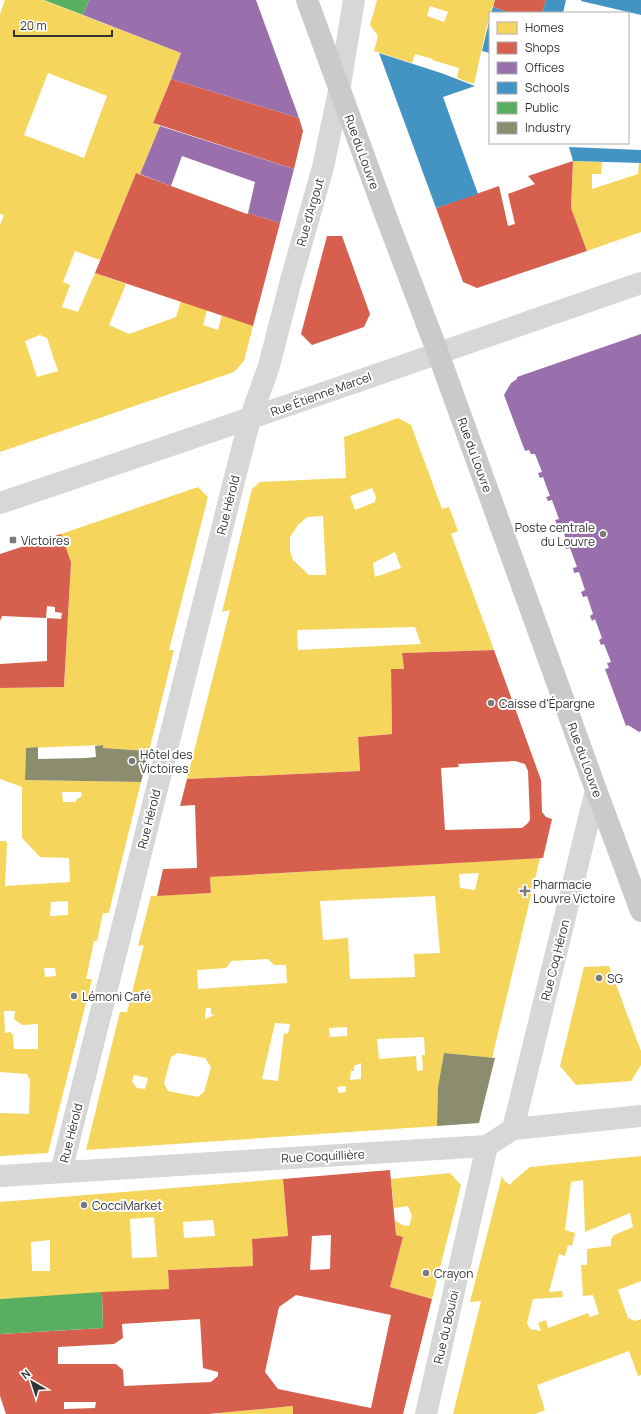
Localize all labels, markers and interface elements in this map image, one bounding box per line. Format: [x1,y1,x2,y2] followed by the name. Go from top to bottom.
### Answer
[14,12,112,38] scale bar
[489,12,629,144] legend
[20,17,47,34] text: 20 m
[525,19,564,36] text: Homes
[525,39,560,56] text: Shops
[525,59,564,76] text: Offices
[525,79,569,96] text: Schools
[525,99,559,116] text: Public
[341,112,383,192] street label: Rue du Louvre
[525,119,571,136] text: Industry
[292,176,328,248] street label: Rue d'Argout
[268,368,374,420] street label: Rue Étienne Marcel
[454,415,496,495] street label: Rue du Louvre
[212,474,244,536] street label: Rue Hérold
[515,519,595,550] place label: Poste centrale du Louvre
[598,529,608,539] marker: Poste centrale du Louvre
[21,532,69,549] place label: Victoires
[8,535,18,545] marker: Victoires
[499,695,595,712] place label: Caisse d'Épargne
[486,698,496,708] marker: Caisse d'Épargne
[564,720,606,800] street label: Rue du Louvre
[140,746,193,777] place label: Hôtel des Victoires
[127,756,137,766] marker: Hôtel des Victoires
[133,788,165,850] street label: Rue Hérold
[533,876,615,907] place label: Pharmacie Louvre Victoire
[520,886,530,896] marker: Pharmacie Louvre Victoire
[537,918,573,1002] street label: Rue Coq Héron
[607,970,623,987] place label: SG
[594,973,604,983] marker: SG
[82,988,151,1005] place label: Lémoni Café
[69,991,79,1001] marker: Lémoni Café
[55,1102,87,1164] street label: Rue Hérold
[281,1145,365,1167] street label: Rue Coquillière
[92,1197,162,1214] place label: CocciMarket
[79,1200,89,1210] marker: CocciMarket
[434,1265,473,1282] place label: Crayon
[421,1268,431,1278] marker: Crayon
[429,1289,463,1365] street label: Rue du Bouloi
[12,1362,52,1402] north arrow
[18,1365,33,1382] text: N

